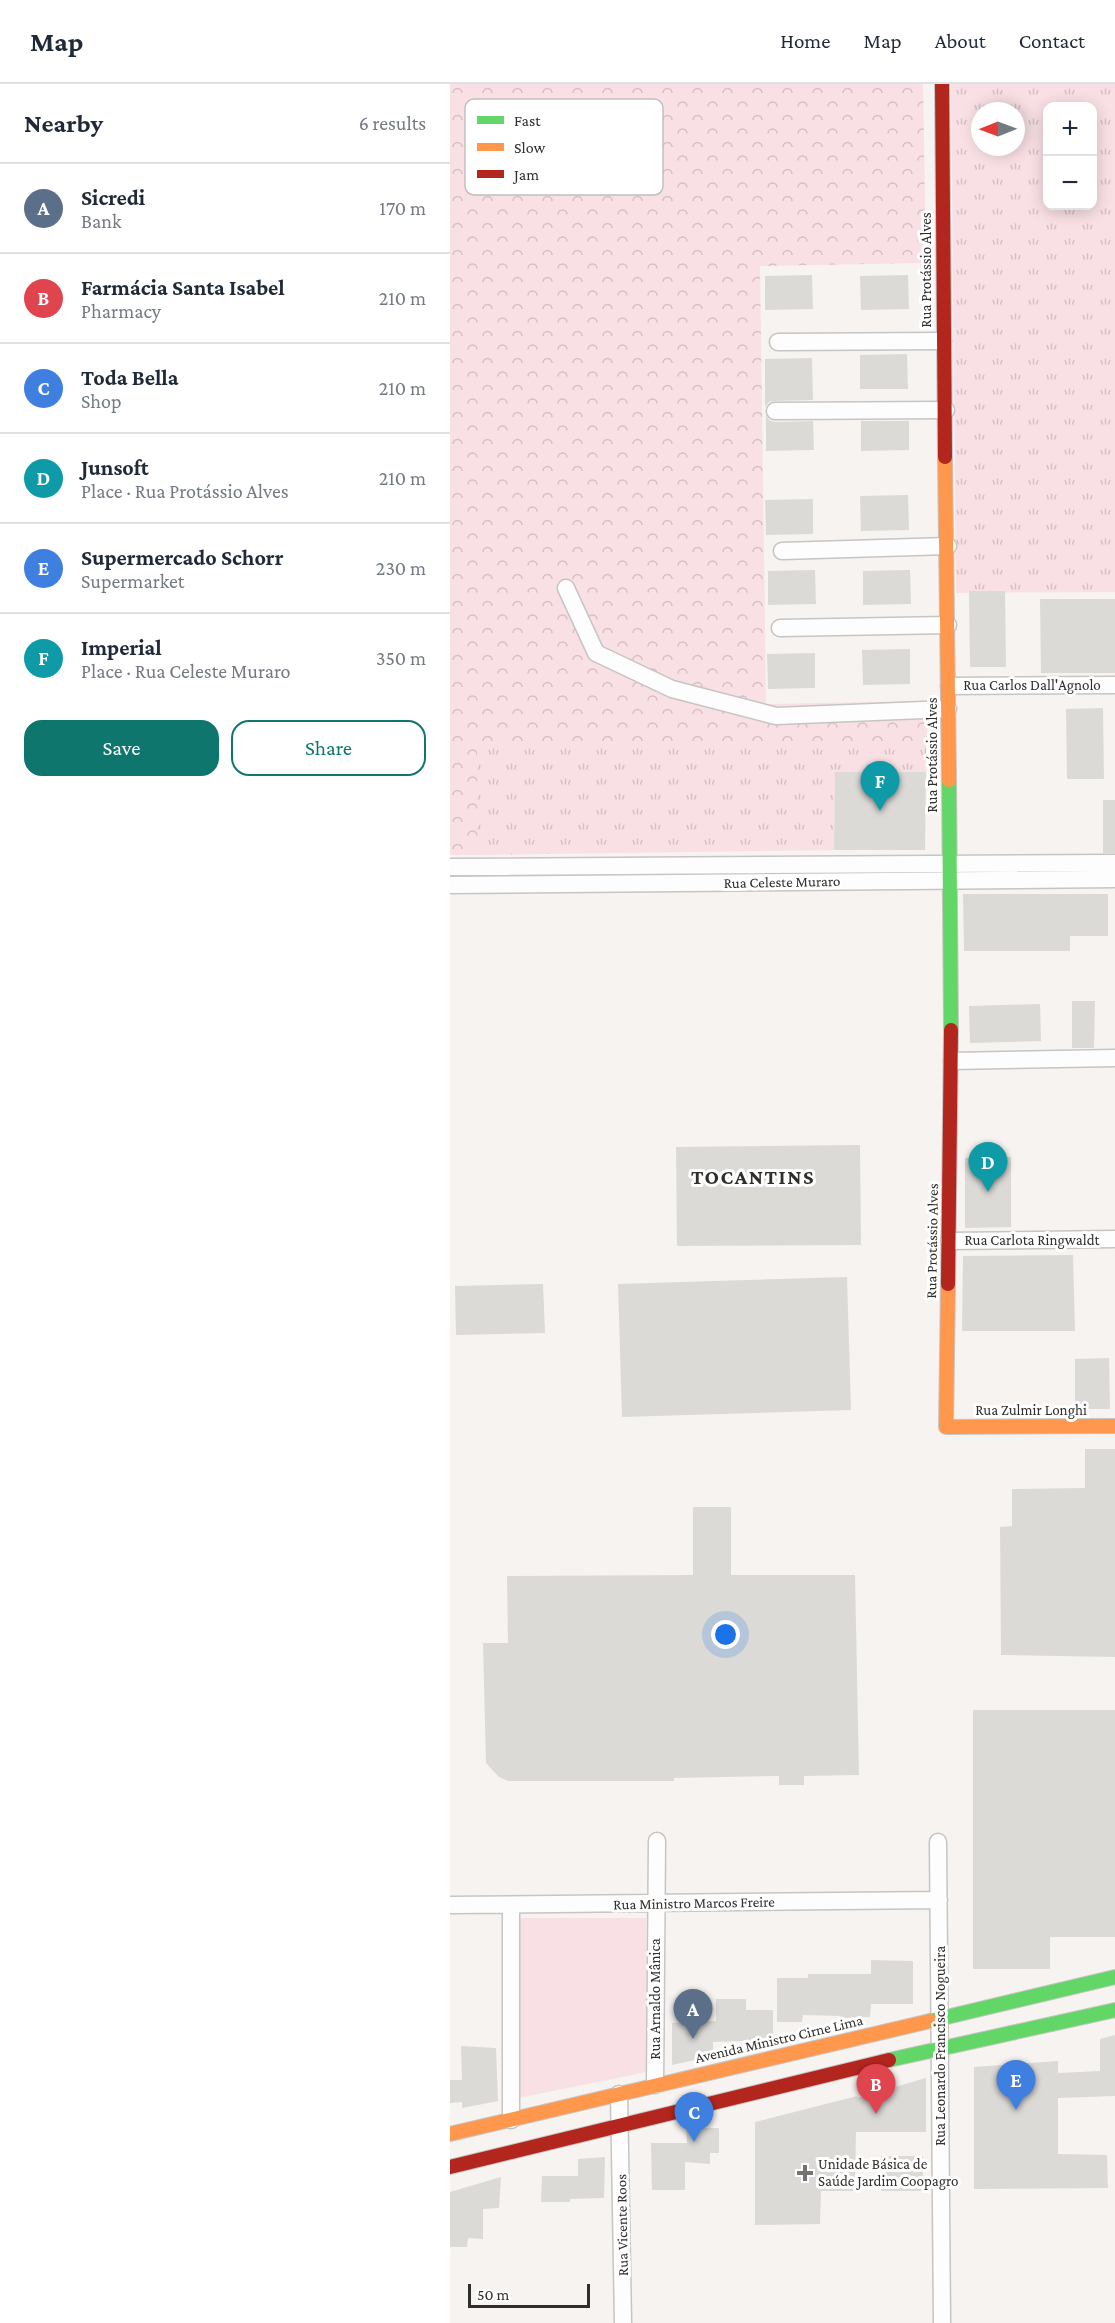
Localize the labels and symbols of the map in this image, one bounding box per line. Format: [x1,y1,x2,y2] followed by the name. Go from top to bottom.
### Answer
[465,99,663,195] legend
[971,102,1025,156] north arrow
[514,112,541,129] text: Fast
[514,139,546,156] text: Slow
[512,166,539,184] text: Jam
[918,212,934,328] street label: Rua Protássio Alves
[963,677,1101,694] street label: Rua Carlos Dall'Agnolo
[924,697,940,813] street label: Rua Protássio Alves
[860,762,900,811] pin: F
[724,873,840,891] street label: Rua Celeste Muraro
[968,1142,1008,1192] pin: D
[691,1165,815,1189] district label: TOCANTINS
[923,1183,941,1299] street label: Rua Protássio Alves
[964,1232,1101,1249] street label: Rua Carlota Ringwaldt
[975,1402,1087,1419] street label: Rua Zulmir Longhi
[711,1620,740,1649] your location
[613,1894,775,1912] street label: Rua Ministro Marcos Freire
[647,1938,663,2060] street label: Rua Arnaldo Mânica
[932,1946,949,2146] street label: Rua Leonardo Francisco Nogueira
[674,1990,712,2039] pin: A
[694,2012,864,2066] street label: Avenida Ministro Cirne Lima
[996,2060,1036,2110] pin: E
[856,2064,896,2114] pin: B
[674,2092,714,2142] pin: C
[818,2156,958,2190] place label: Unidade Básica de Saúde Jardim Coopagro
[796,2164,814,2182] marker: Unidade Básica de Saúde Jardim Coopagro
[613,2174,631,2276] street label: Rua Vicente Roos
[468,2281,590,2308] scale bar

